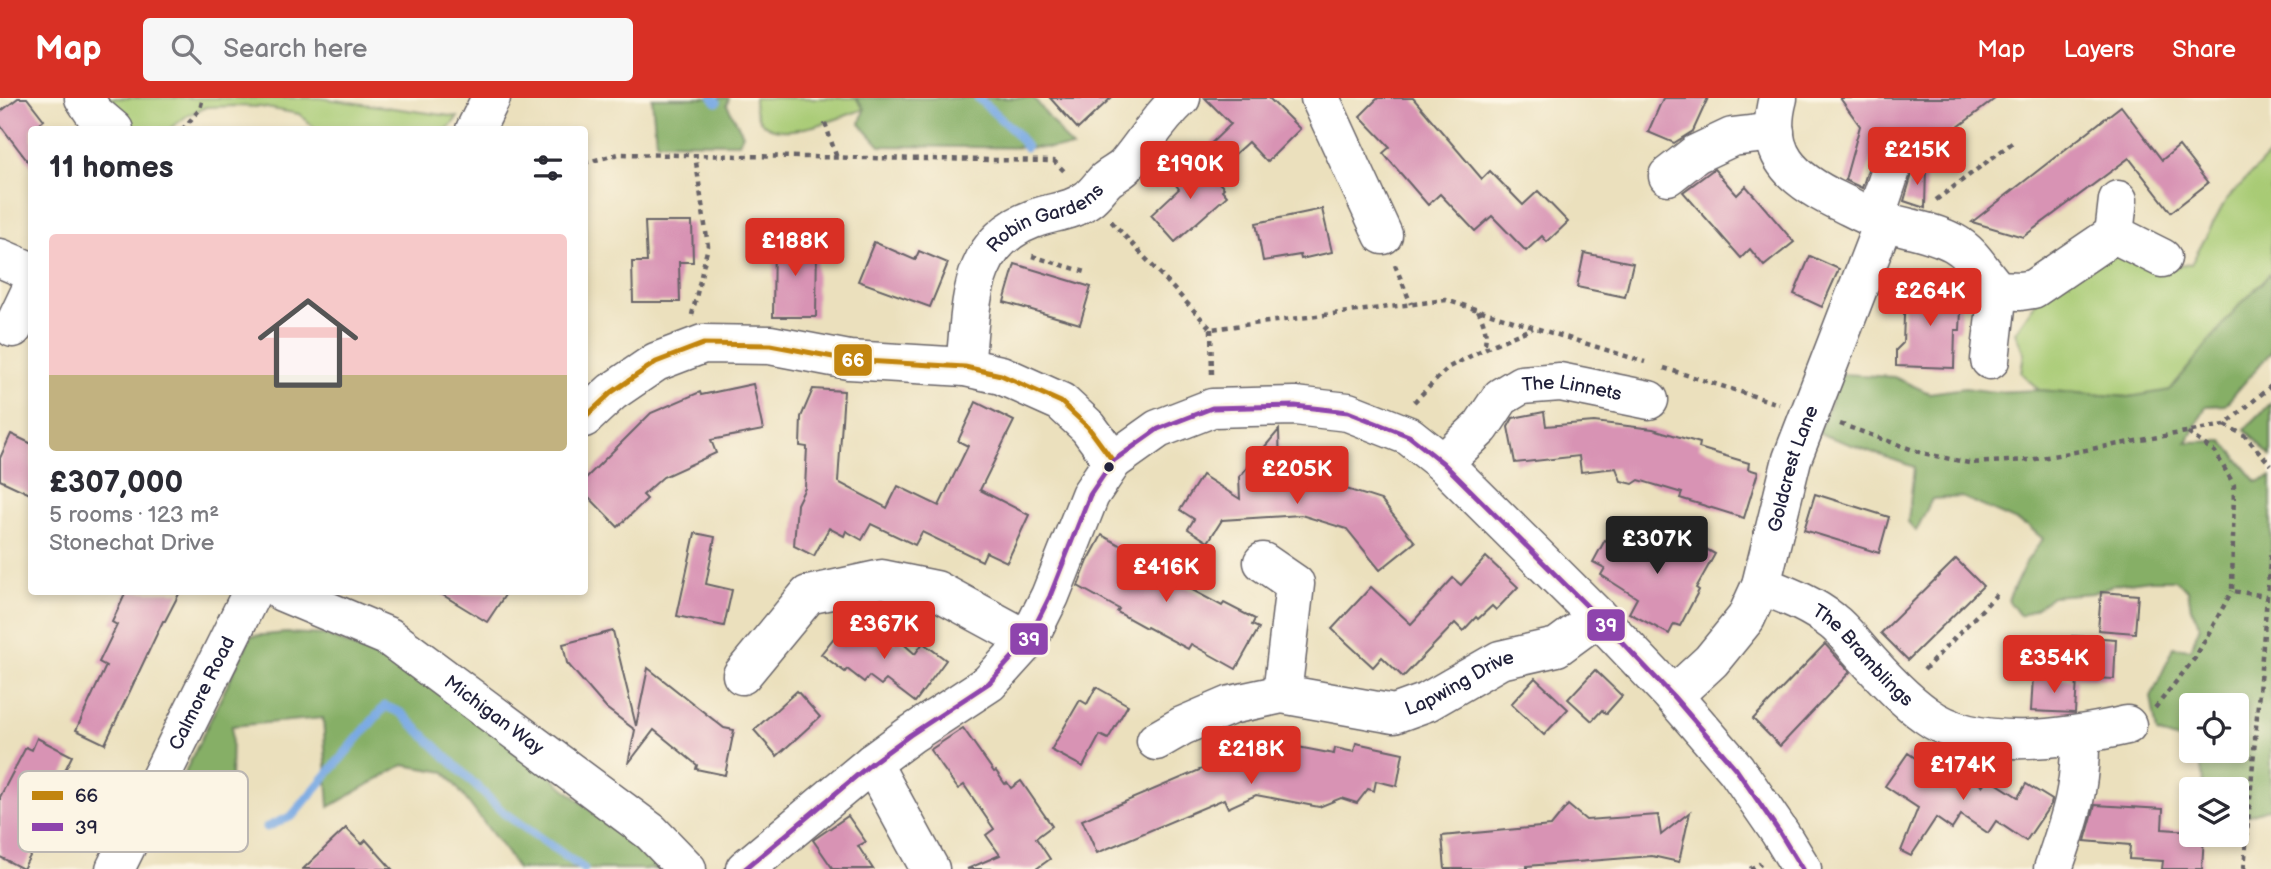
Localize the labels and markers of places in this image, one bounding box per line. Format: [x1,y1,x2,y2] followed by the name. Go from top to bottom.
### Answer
[1868,127,1966,187] pin: £215K
[1141,141,1239,201] pin: £190K
[746,218,844,278] pin: £188K
[1881,268,1979,328] pin: £264K
[1248,446,1346,506] pin: £205K
[1102,460,1116,474] unlabelled marker
[1608,517,1706,576] pin: £307K
[1117,545,1215,604] pin: £416K
[835,602,933,661] pin: £367K
[2005,636,2103,695] pin: £354K
[1202,726,1300,786] pin: £218K
[1914,742,2012,802] pin: £174K

